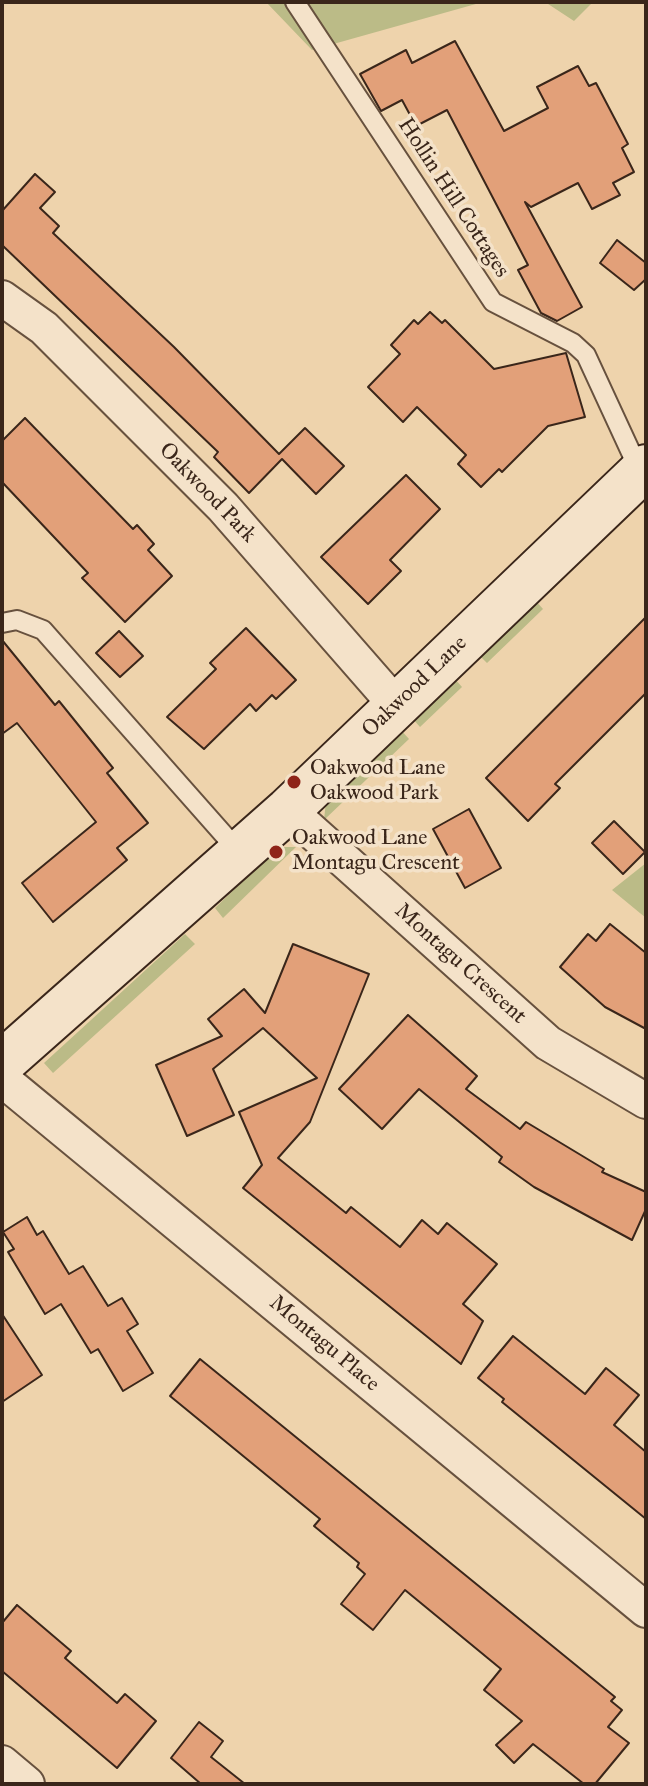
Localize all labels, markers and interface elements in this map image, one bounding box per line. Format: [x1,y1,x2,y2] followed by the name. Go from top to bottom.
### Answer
[392,113,514,283] street label: Hollin Hill Cottages
[153,438,261,548] street label: Oakwood Park
[357,630,473,744] street label: Oakwood Lane
[310,756,445,808] place label: Oakwood Lane Oakwood Park
[285,773,303,791] marker: Oakwood Lane Oakwood Park
[292,826,460,878] place label: Oakwood Lane Montagu Crescent
[267,843,285,861] marker: Oakwood Lane Montagu Crescent
[389,898,531,1030] street label: Montagu Crescent
[264,1290,384,1398] street label: Montagu Place

